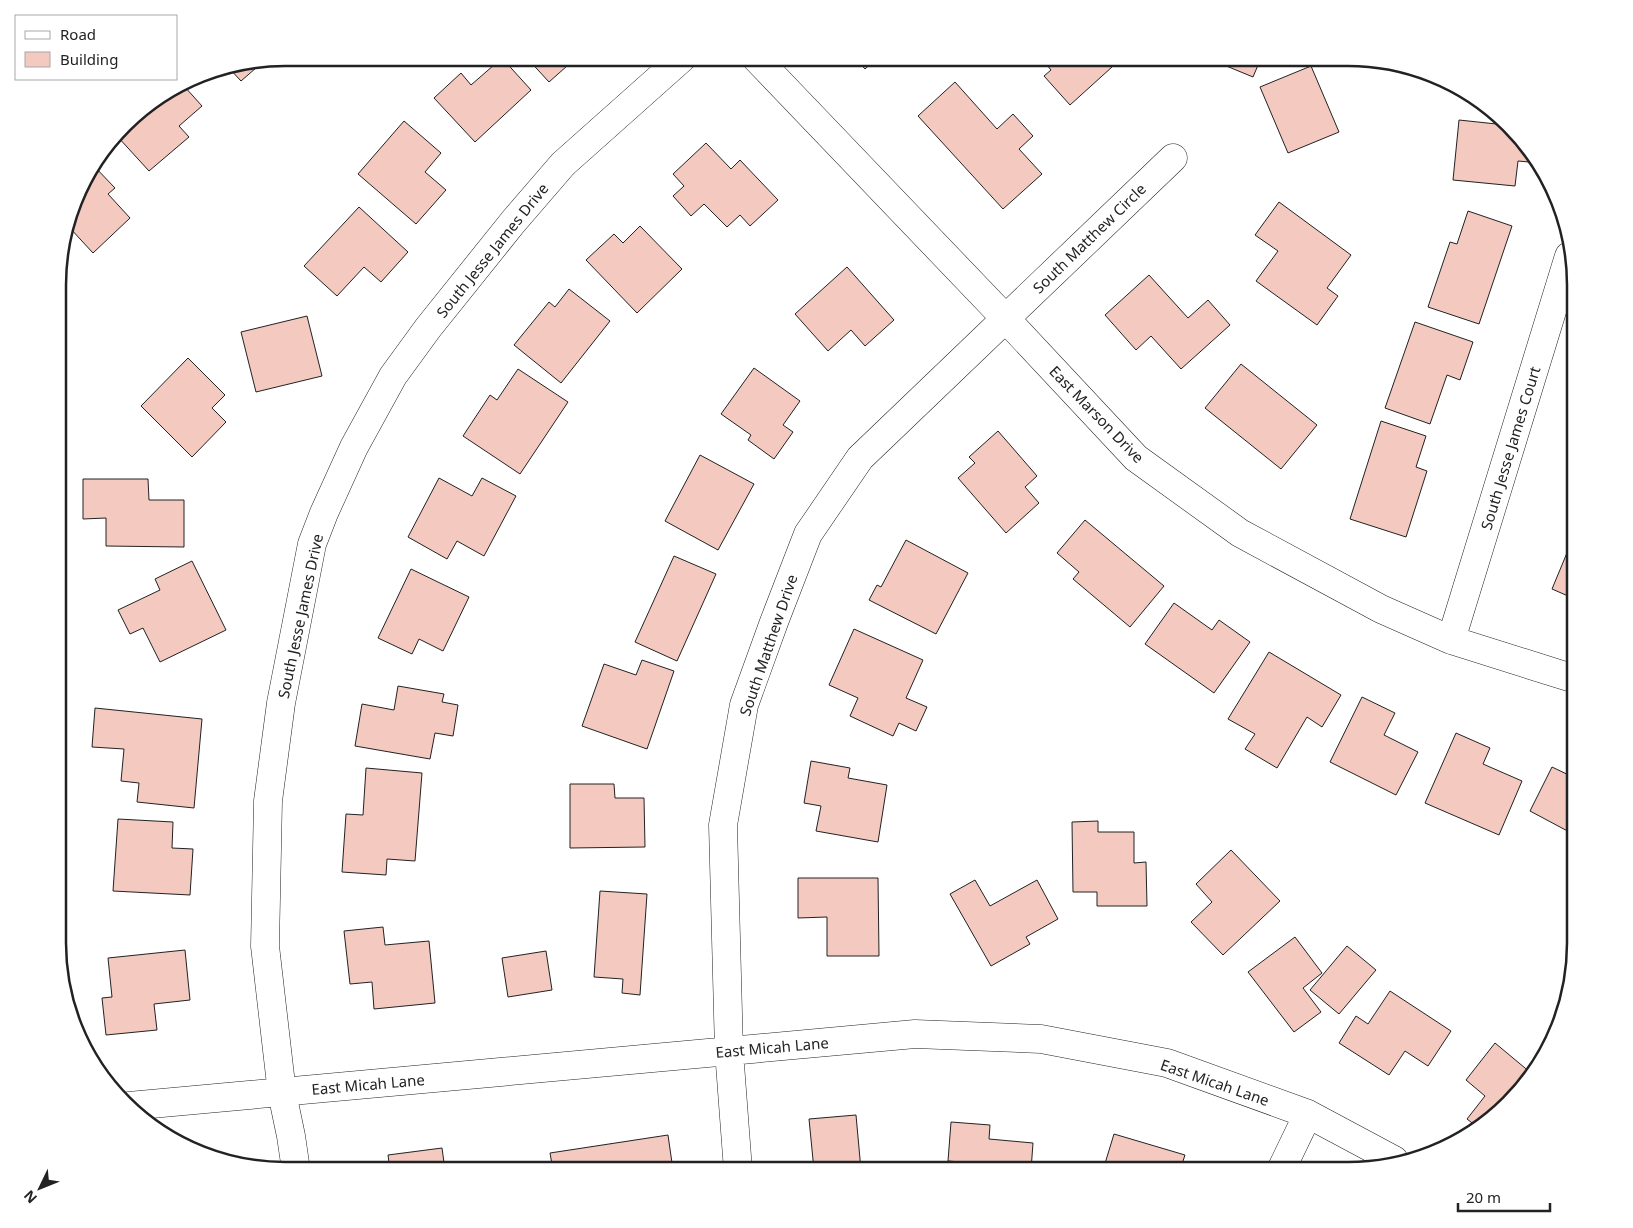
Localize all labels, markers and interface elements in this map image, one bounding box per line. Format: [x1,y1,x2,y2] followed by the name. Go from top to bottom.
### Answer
[15,15,178,80] legend
[60,24,96,44] text: Road
[60,49,118,69] text: Building
[431,179,553,321] street label: South Jesse James Drive
[1028,179,1150,297] street label: South Matthew Circle
[1045,361,1149,467] street label: East Marson Drive
[1476,363,1545,532] street label: South Jesse James Court
[273,532,327,700] street label: South Jesse James Drive
[734,572,802,718] street label: South Matthew Drive
[715,1032,829,1062] street label: East Micah Lane
[1158,1054,1272,1110] street label: East Micah Lane
[311,1069,425,1099] street label: East Micah Lane
[15,1163,65,1213] north arrow
[1458,1180,1550,1212] scale bar
[19,1187,41,1208] text: N
[1466,1187,1501,1207] text: 20 m

